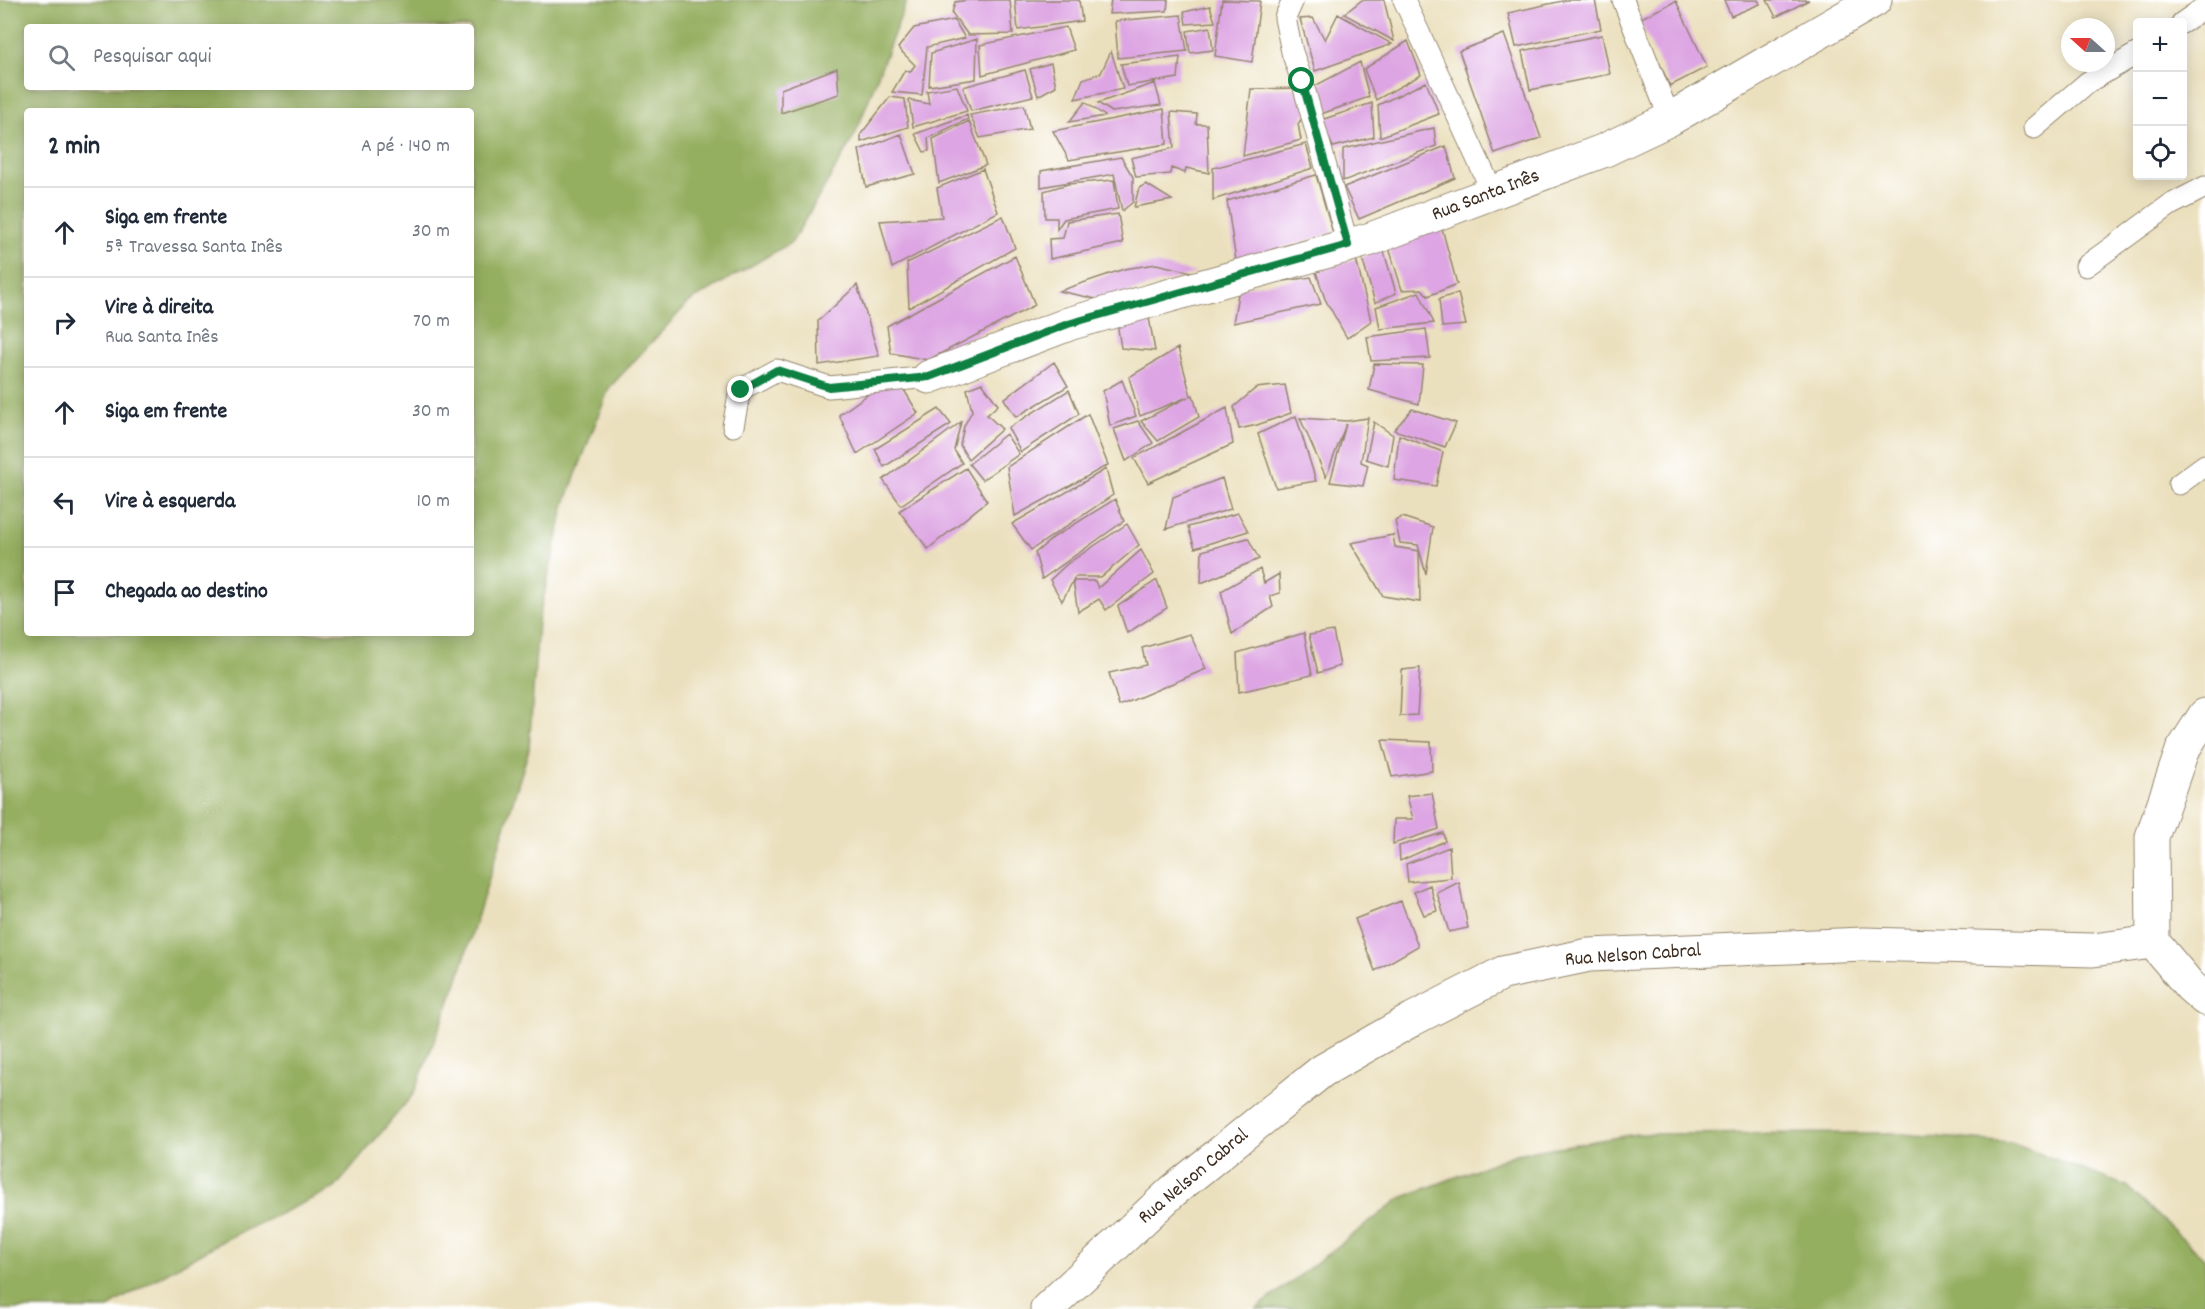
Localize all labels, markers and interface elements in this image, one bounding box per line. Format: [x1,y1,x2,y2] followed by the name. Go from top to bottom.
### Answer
[2061,18,2115,72] north arrow
[2133,18,2187,180] map controls
[2133,18,2187,72] button: +
[24,24,474,90] search box
[45,41,78,74] icon: search
[93,42,212,73] text: Pesquisar aqui
[1288,67,1314,93] route start
[2133,72,2187,126] button: −
[2133,126,2187,180] button: locate
[48,129,100,166] text: 2 min
[361,133,450,161] text: A pé · 140 m
[1428,163,1544,229] street label: Rua Santa Inês
[105,203,227,234] text: Siga em frente
[48,216,81,249] icon: ahead
[412,218,450,246] text: 30 m
[105,234,283,262] text: 5ª Travessa Santa Inês
[105,293,213,324] text: Vire à direita
[48,306,81,339] icon: right
[413,308,450,336] text: 70 m
[105,324,219,352] text: Rua Santa Inês
[727,376,753,402] route end
[48,396,81,429] icon: ahead
[105,397,227,428] text: Siga em frente
[412,398,450,426] text: 30 m
[48,486,81,519] icon: left
[105,487,235,518] text: Vire à esquerda
[416,488,450,516] text: 10 m
[48,576,81,609] icon: arrive
[105,577,268,608] text: Chegada ao destino
[1564,937,1702,975] street label: Rua Nelson Cabral
[1133,1122,1255,1232] street label: Rua Nelson Cabral

